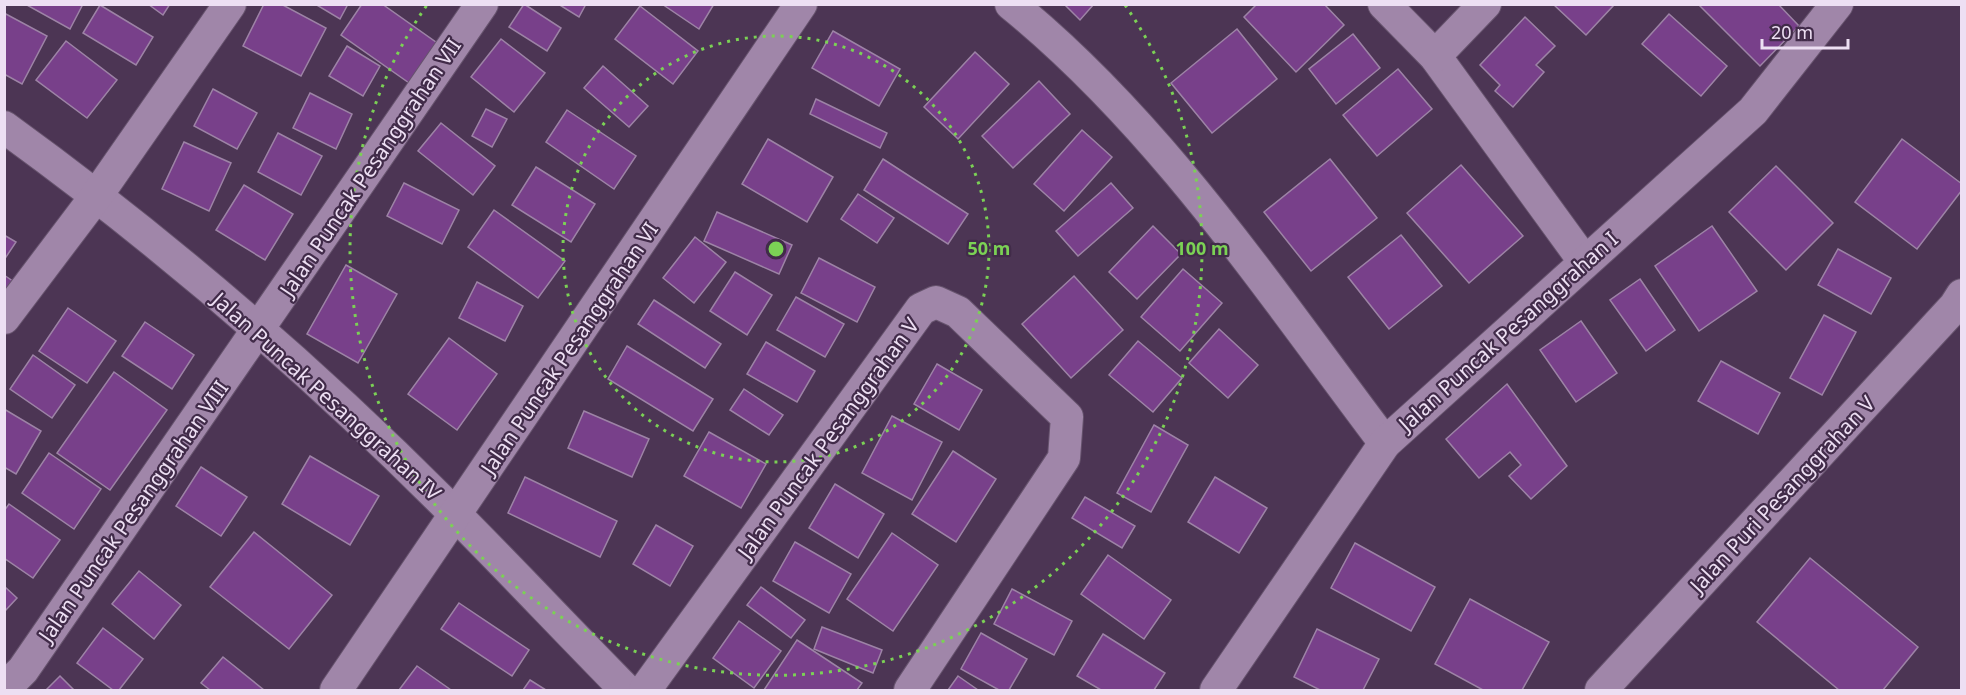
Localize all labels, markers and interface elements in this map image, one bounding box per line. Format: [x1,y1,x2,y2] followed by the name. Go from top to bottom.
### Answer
[1762,12,1848,50] scale bar
[1771,20,1813,44] text: 20 m
[272,32,467,303] street label: Jalan Puncak Pesanggrahan VII
[473,216,664,481] street label: Jalan Puncak Pesanggrahan VI
[1391,225,1624,438] street label: Jalan Puncak Pesanggrahan I
[968,236,1010,260] text: 50 m
[1175,236,1229,260] text: 100 m
[766,239,786,259] centre of rings
[205,284,448,507] street label: Jalan Puncak Pesanggrahan IV
[730,312,925,566] street label: Jalan Puncak Pesanggrahan V
[31,375,234,649] street label: Jalan Puncak Pesanggrahan VIII
[1682,389,1881,600] street label: Jalan Puri Pesanggrahan V

